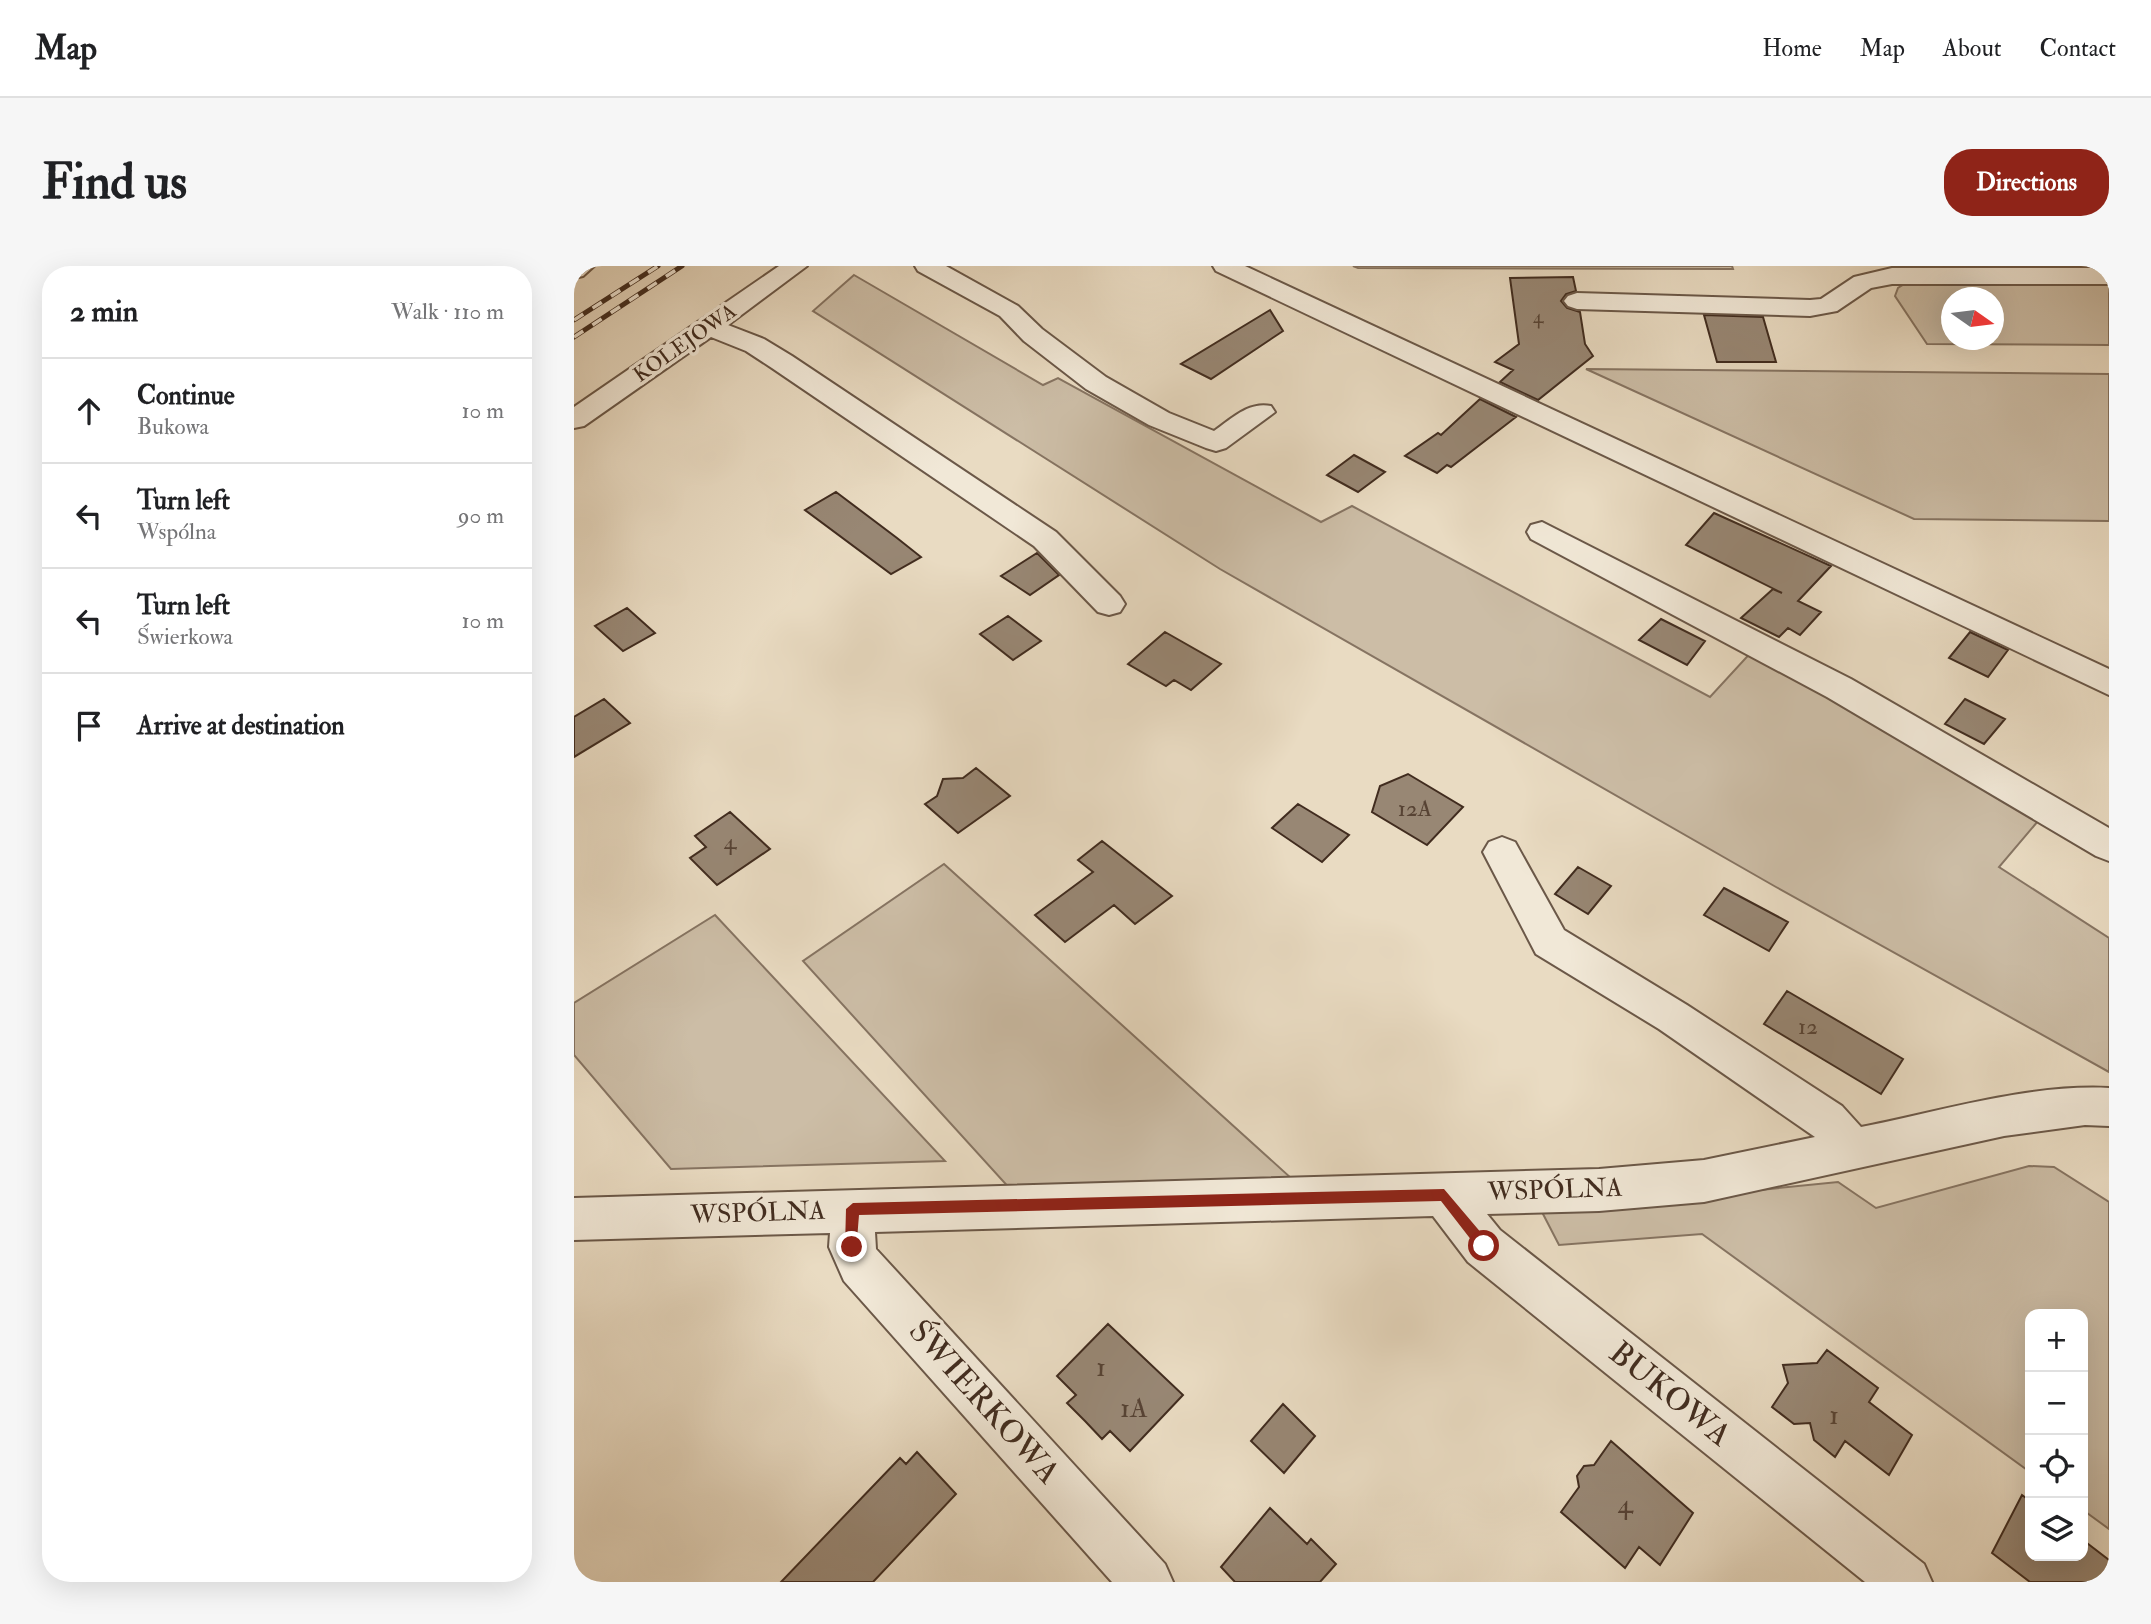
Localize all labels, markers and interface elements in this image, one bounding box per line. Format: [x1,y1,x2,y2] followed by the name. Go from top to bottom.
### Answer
[35,28,97,69] text: Map
[1762,33,1822,64] text: Home
[1860,33,1905,64] text: Map
[1943,33,2002,64] text: About
[2040,33,2116,64] text: Contact
[1944,149,2109,216] button: Directions
[42,152,187,213] text: Find us
[1941,287,2004,350] north arrow
[70,293,138,330] text: 2 min
[391,297,504,326] text: Walk · 110 m
[628,298,742,388] street label: KOLEJOWA
[1533,305,1544,329] house number: 4
[137,380,235,412] text: Continue
[70,392,108,430] icon: ahead
[461,396,504,425] text: 10 m
[137,412,209,441] text: Bukowa
[137,485,230,517] text: Turn left
[70,497,108,535] icon: left
[458,501,504,530] text: 90 m
[137,517,216,546] text: Wspólna
[137,590,230,622] text: Turn left
[70,602,108,640] icon: left
[461,606,504,635] text: 10 m
[137,622,233,651] text: Świerkowa
[70,707,108,745] icon: arrive
[137,710,345,742] text: Arrive at destination
[1398,794,1433,823] house number: 12A
[724,827,738,856] house number: 4
[1798,1012,1818,1041] house number: 12
[1486,1170,1624,1208] street label: WSPÓLNA
[689,1193,827,1231] street label: WSPÓLNA
[1468,1230,1499,1261] route start
[836,1231,867,1262] route end
[2025,1309,2088,1561] map controls
[2025,1309,2088,1372] button: +
[900,1312,1068,1492] street label: ŚWIERKOWA
[1601,1333,1739,1455] street label: BUKOWA
[1096,1350,1106,1385] house number: 1
[2025,1372,2088,1435] button: −
[1120,1391,1148,1426] house number: 1A
[1829,1398,1839,1433] house number: 1
[2025,1435,2088,1498] button: locate
[1617,1487,1634,1522] house number: 4
[2025,1498,2088,1561] button: layers

